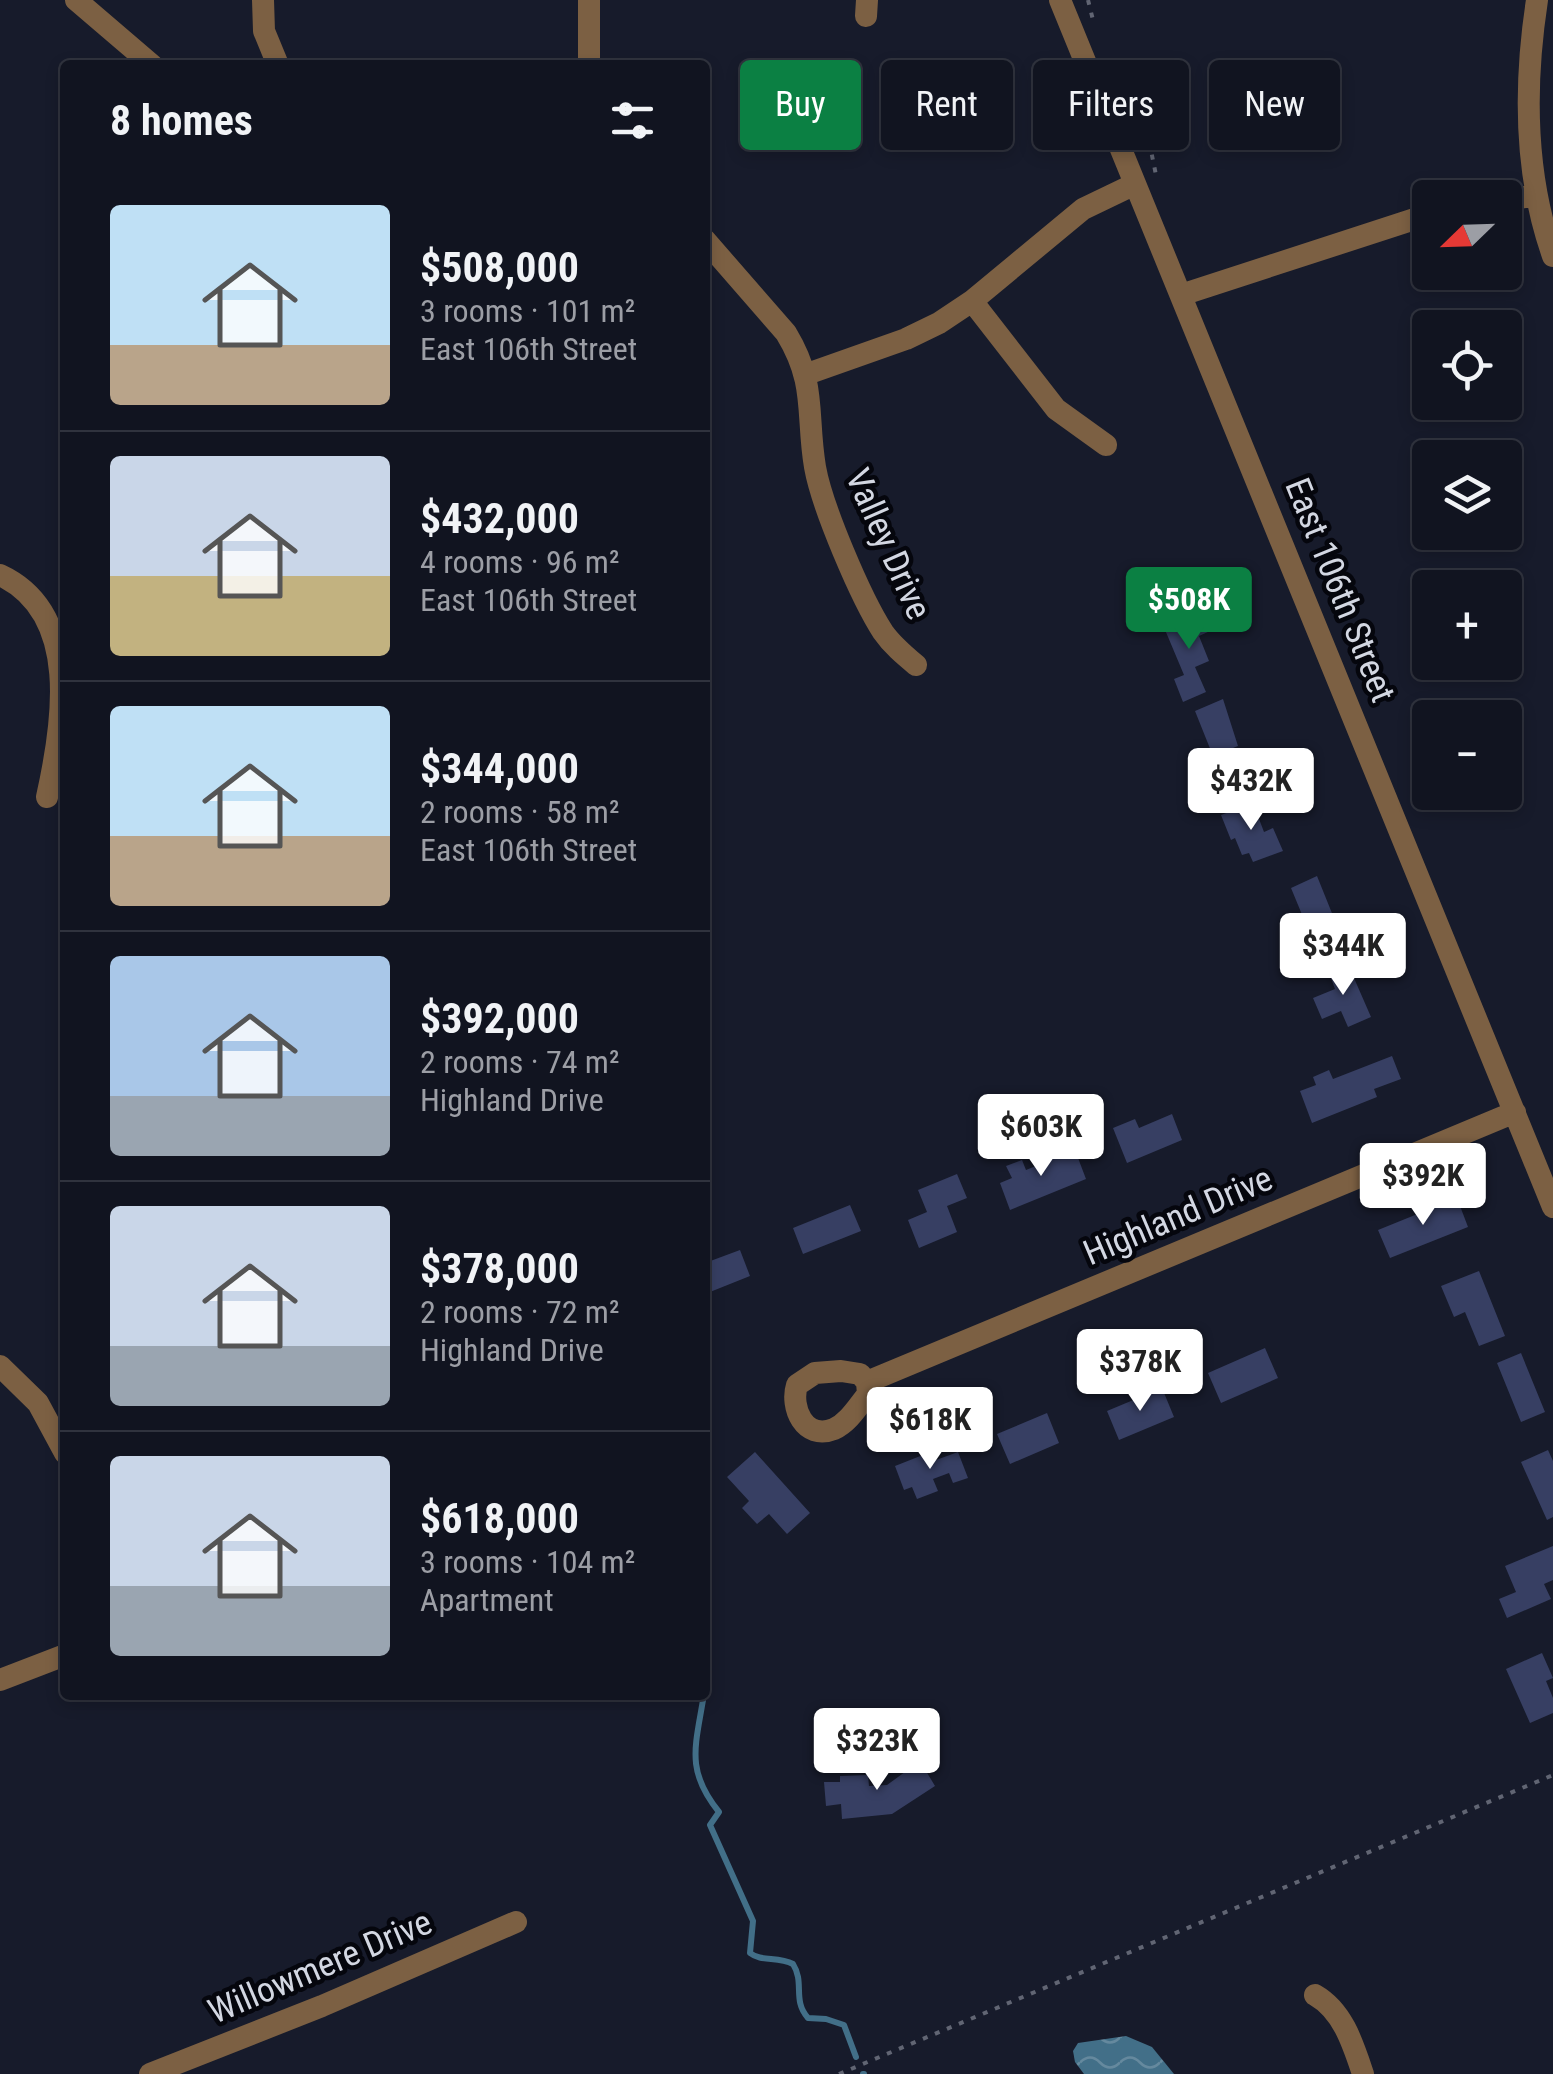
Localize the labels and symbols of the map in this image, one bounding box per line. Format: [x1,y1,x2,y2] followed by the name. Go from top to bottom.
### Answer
[1412,180,1522,290] north arrow
[837,462,939,626] street label: Valley Drive
[1276,472,1404,708] street label: East 106th Street
[1119,567,1259,652] pin: $508K
[1181,748,1321,833] pin: $432K
[1273,913,1413,998] pin: $344K
[971,1094,1111,1179] pin: $603K
[1353,1143,1493,1228] pin: $392K
[1078,1158,1278,1274] street label: Highland Drive
[1070,1329,1210,1414] pin: $378K
[860,1387,1000,1472] pin: $618K
[807,1708,947,1793] pin: $323K
[202,1902,438,2032] street label: Willowmere Drive

